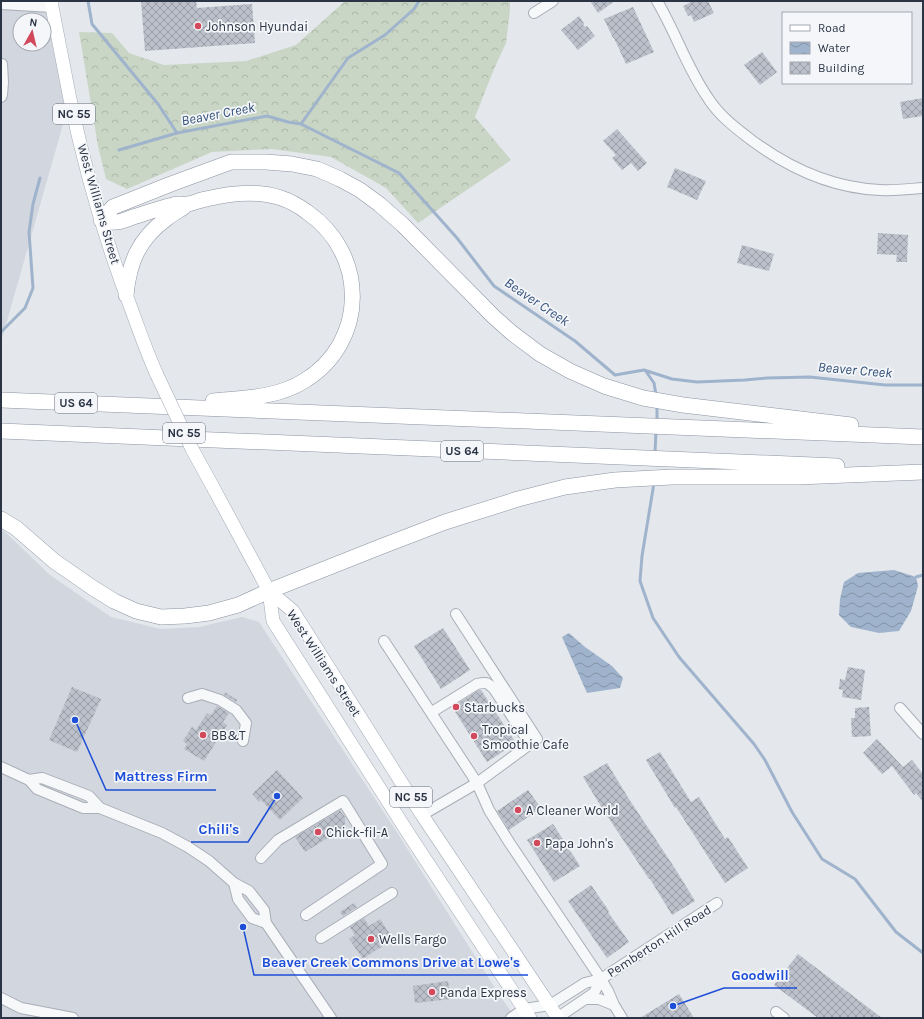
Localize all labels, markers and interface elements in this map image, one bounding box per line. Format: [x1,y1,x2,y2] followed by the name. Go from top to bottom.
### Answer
[12,12,52,52] north arrow
[782,12,912,84] legend
[29,16,38,30] text: N
[206,19,308,34] place label: Johnson Hyundai
[193,21,203,31] marker: Johnson Hyundai
[818,21,846,35] text: Road
[818,41,851,55] text: Water
[818,61,865,75] text: Building
[180,98,257,129] water label: Beaver Creek
[53,104,95,124] road number: NC 55
[75,142,123,266] street label: West Williams Street
[501,274,573,330] water label: Beaver Creek
[817,358,894,382] water label: Beaver Creek
[55,393,97,413] road number: US 64
[163,423,205,443] road number: NC 55
[441,441,483,461] road number: US 64
[284,607,364,719] street label: West Williams Street
[464,700,525,715] place label: Starbucks
[451,702,461,712] marker: Starbucks
[482,722,569,752] place label: Tropical Smoothie Cafe
[211,728,246,743] place label: BB&T
[198,730,208,740] marker: BB&T
[469,731,479,741] marker: Tropical Smoothie Cafe
[106,764,216,790] callout: Mattress Firm
[114,768,208,785] text: Mattress Firm
[390,787,432,807] road number: NC 55
[526,803,619,818] place label: A Cleaner World
[513,805,523,815] marker: A Cleaner World
[191,816,248,842] callout: Chili's
[199,821,239,838] text: Chili's
[326,825,389,840] place label: Chick-fil-A
[313,827,323,837] marker: Chick-fil-A
[545,836,614,851] place label: Papa John's
[532,838,542,848] marker: Papa John's
[604,902,714,980] street label: Pemberton Hill Road
[379,932,447,947] place label: Wells Fargo
[366,934,376,944] marker: Wells Fargo
[254,949,528,975] callout: Beaver Creek Commons Drive at Lowe's
[262,954,520,971] text: Beaver Creek Commons Drive at Lowe's
[724,962,797,988] callout: Goodwill
[731,967,789,984] text: Goodwill
[440,985,527,1000] place label: Panda Express
[427,987,437,997] marker: Panda Express

